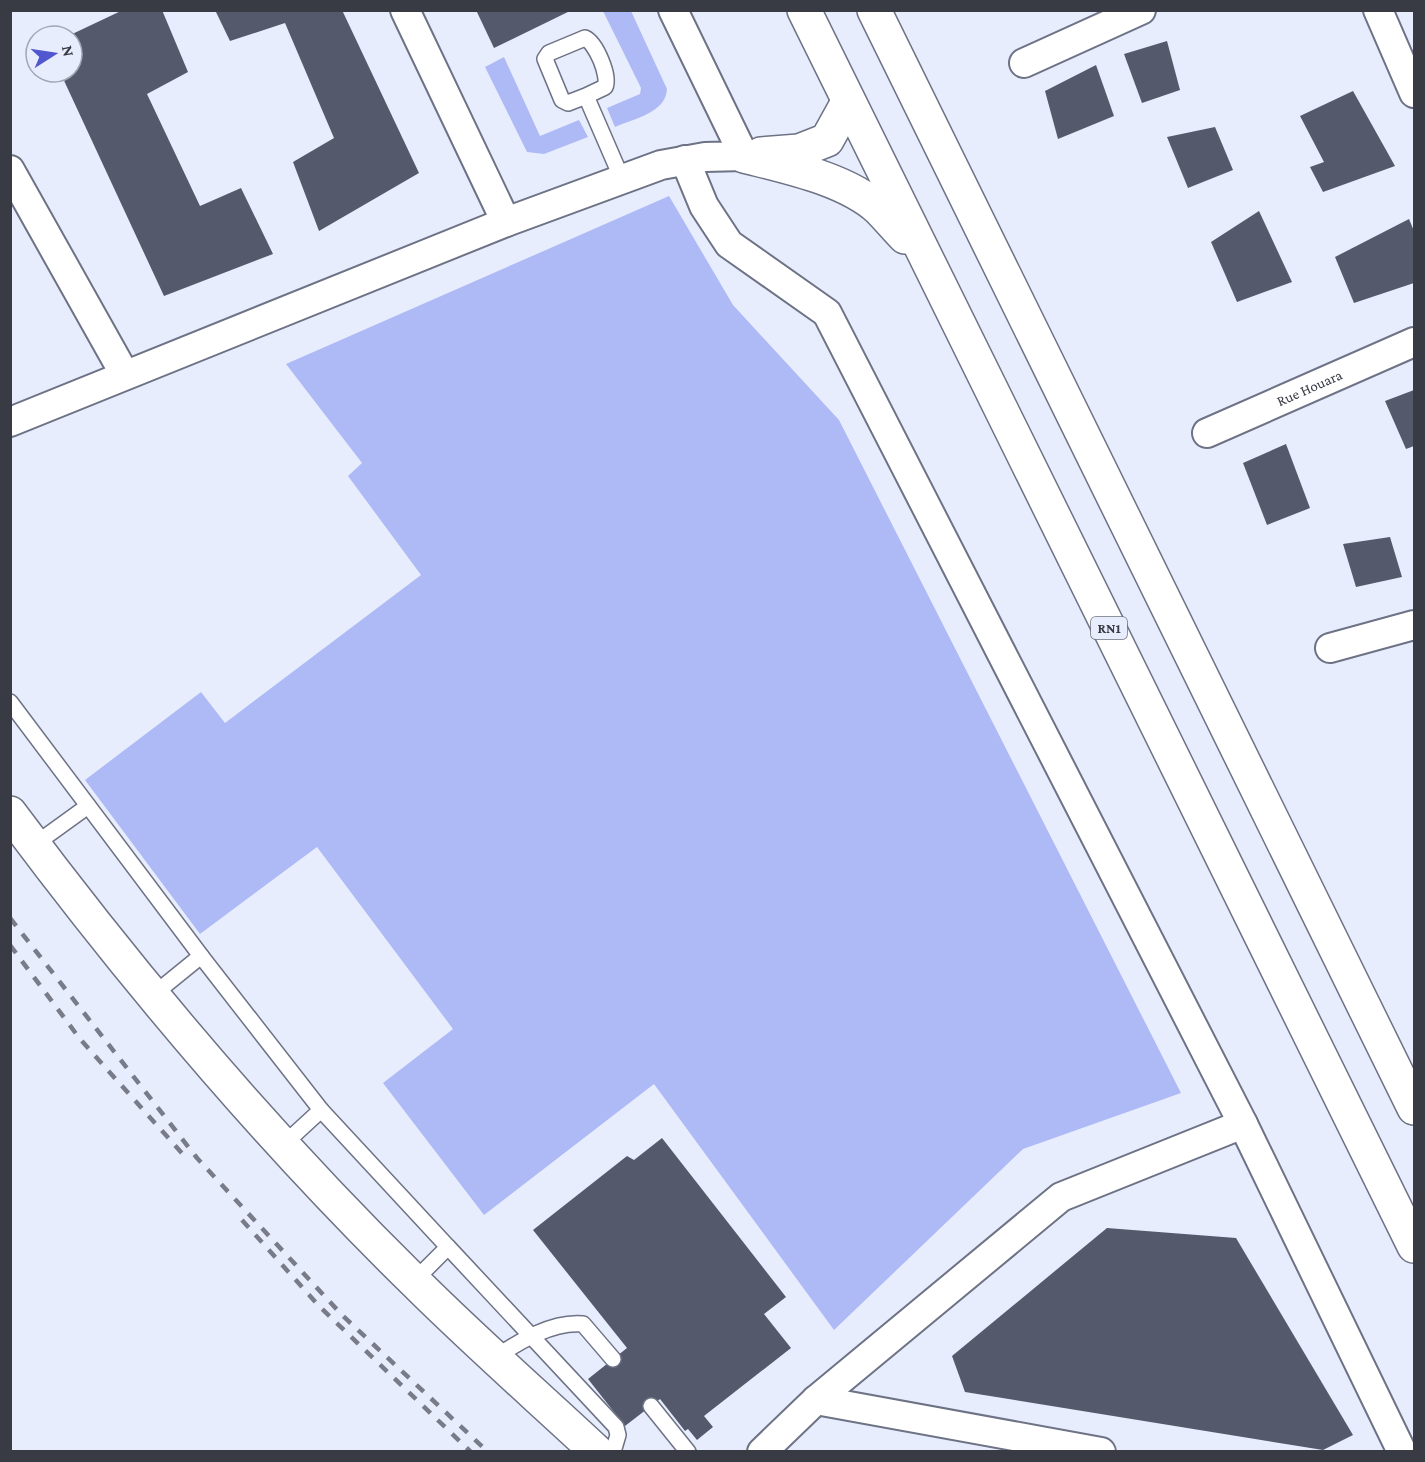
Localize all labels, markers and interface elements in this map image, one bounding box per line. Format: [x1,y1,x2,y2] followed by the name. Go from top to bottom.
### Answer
[24,24,84,84] north arrow
[59,44,78,58] text: N
[1274,367,1345,409] street label: Rue Houara
[1091,617,1127,639] road number: RN1

